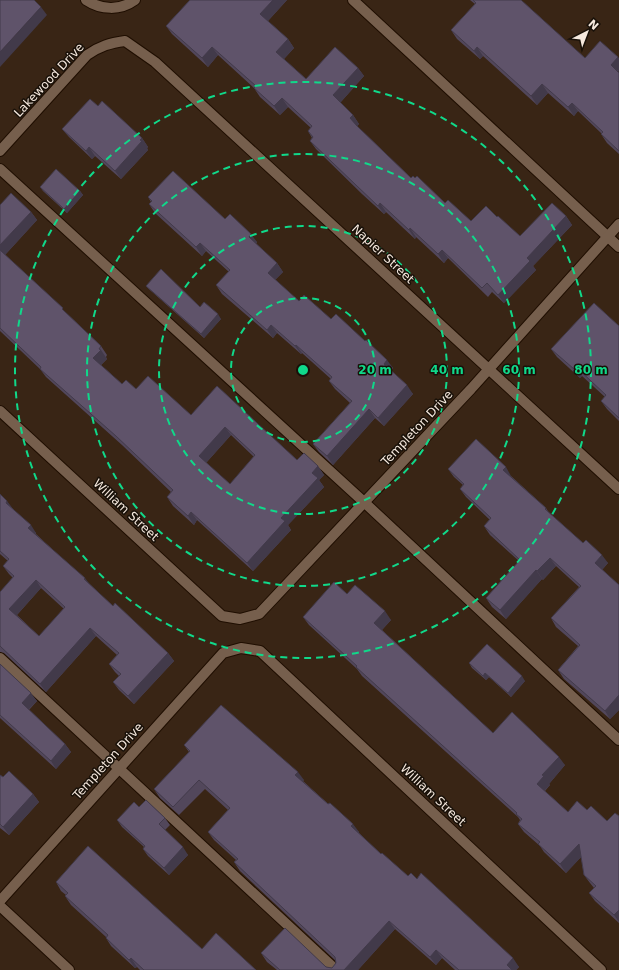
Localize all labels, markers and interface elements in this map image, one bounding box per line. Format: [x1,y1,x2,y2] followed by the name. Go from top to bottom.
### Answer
[567,12,607,52] north arrow
[586,17,601,33] text: N
[11,40,87,120] street label: Lakewood Drive
[349,222,417,287] street label: Napier Street
[296,363,310,377] centre of rings
[358,363,392,377] text: 20 m
[430,363,464,377] text: 40 m
[502,363,536,377] text: 60 m
[574,363,608,377] text: 80 m
[378,387,456,469] street label: Templeton Drive
[90,476,162,544] street label: William Street
[69,720,146,803] street label: Templeton Drive
[397,761,469,829] street label: William Street

